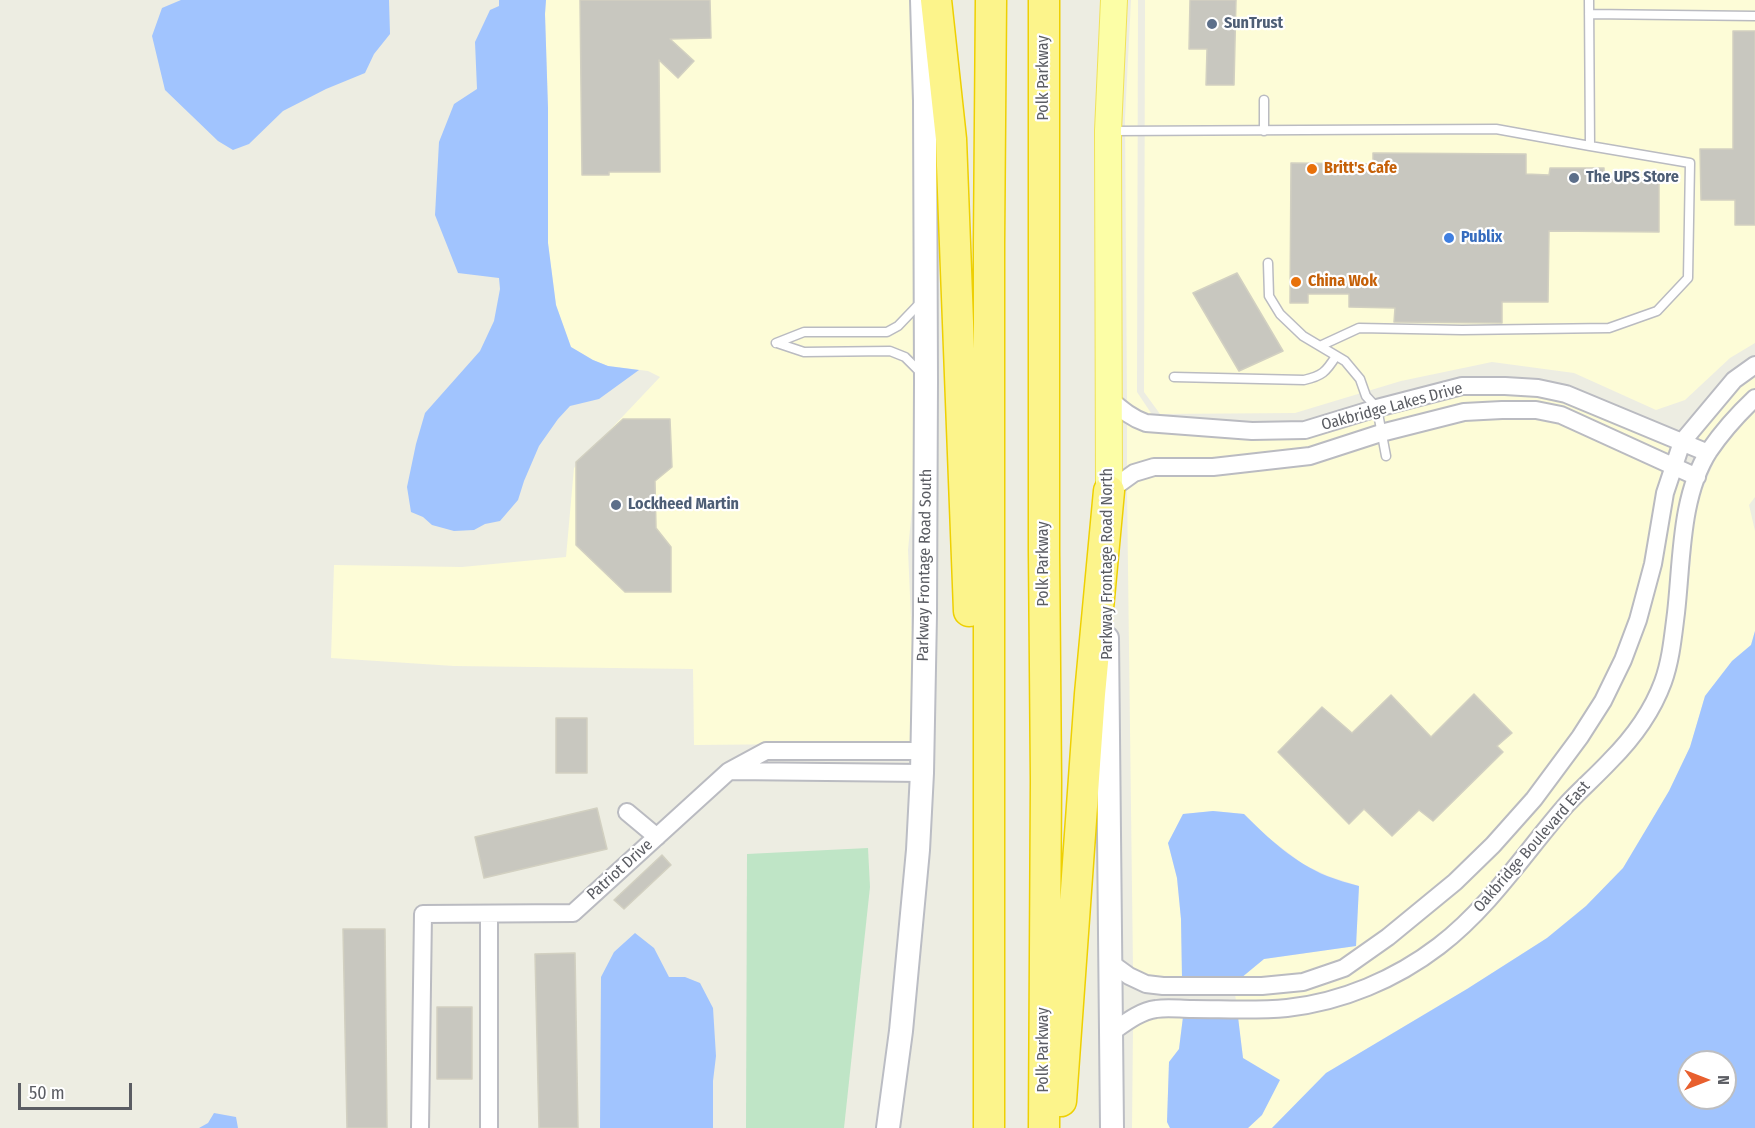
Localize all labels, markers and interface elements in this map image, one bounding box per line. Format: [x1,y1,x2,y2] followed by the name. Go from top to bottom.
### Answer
[1224,14,1283,34] place label: SunTrust
[1205,17,1219,31] marker: SunTrust
[1034,35,1054,121] street label: Polk Parkway
[1324,159,1397,179] place label: Britt's Cafe
[1305,162,1319,176] marker: Britt's Cafe
[1586,168,1679,188] place label: The UPS Store
[1567,171,1581,185] marker: The UPS Store
[1461,228,1502,248] place label: Publix
[1442,231,1456,245] marker: Publix
[1308,272,1377,292] place label: China Wok
[1289,275,1303,289] marker: China Wok
[1319,379,1465,435] street label: Oakbridge Lakes Drive
[1098,468,1118,660] street label: Parkway Frontage Road North
[914,469,936,661] street label: Parkway Frontage Road South
[628,495,739,515] place label: Lockheed Martin
[609,498,623,512] marker: Lockheed Martin
[1034,521,1054,607] street label: Polk Parkway
[1470,777,1594,917] street label: Oakbridge Boulevard East
[583,836,657,904] street label: Patriot Drive
[1034,1007,1054,1093] street label: Polk Parkway
[1677,1050,1737,1110] north arrow
[21,1071,135,1109] scale bar
[1714,1075,1733,1085] text: N
[29,1082,65,1104] text: 50 m

